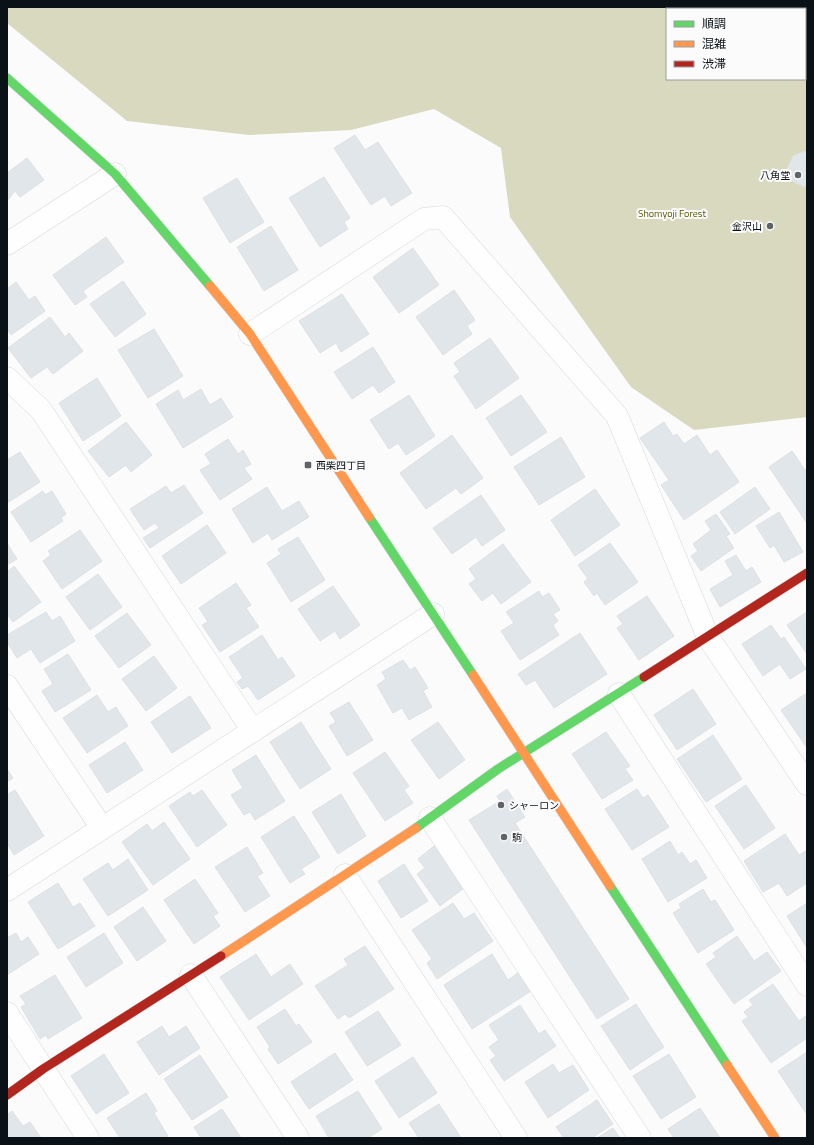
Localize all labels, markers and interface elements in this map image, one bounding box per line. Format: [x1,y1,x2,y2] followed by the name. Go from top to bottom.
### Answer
[666,8,806,80] legend
[702,14,726,33] text: 順調
[702,34,726,53] text: 混雑
[702,54,726,73] text: 渋滞
[760,168,790,183] place label: 八角堂
[793,170,803,180] marker: 八角堂
[638,206,706,221] park label: Shomyoji Forest
[732,219,762,234] place label: 金沢山
[765,221,775,231] marker: 金沢山
[316,458,366,473] place label: 西柴四丁目
[303,460,313,470] marker: 西柴四丁目
[509,798,559,813] place label: シャーロン
[496,800,506,810] marker: シャーロン
[512,830,522,845] place label: 駒
[499,832,509,842] marker: 駒

